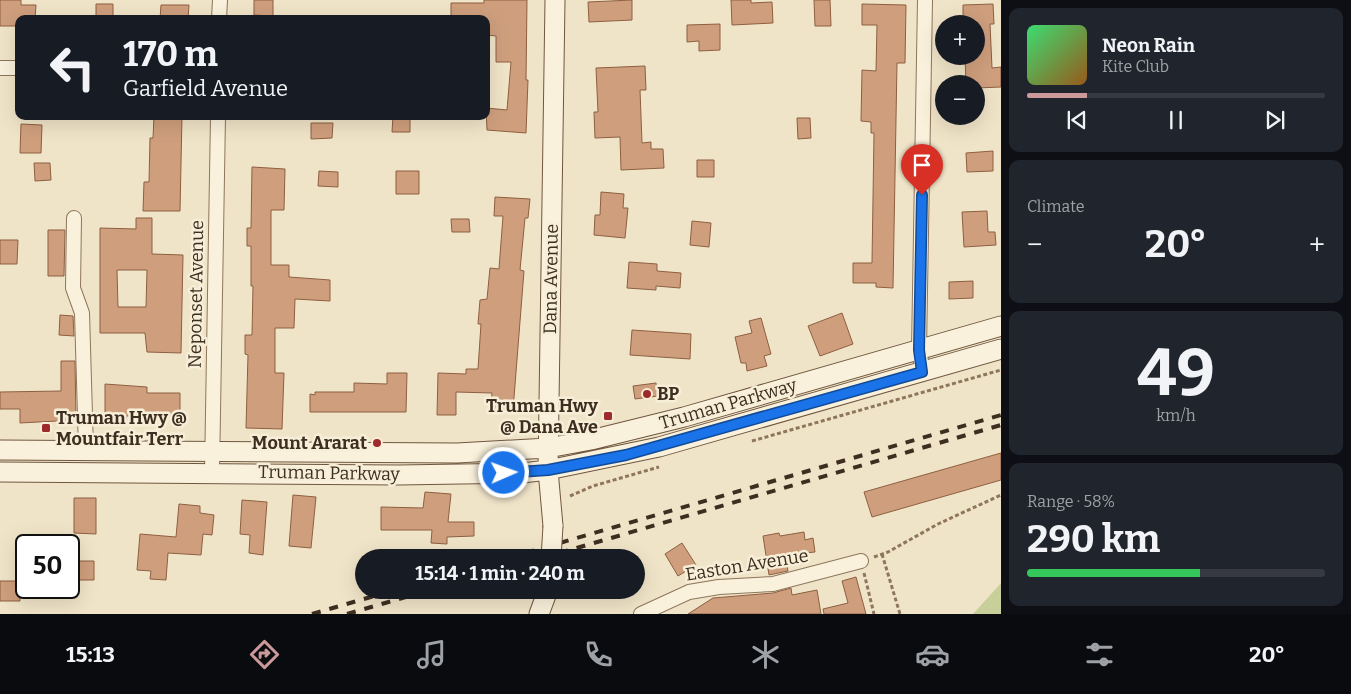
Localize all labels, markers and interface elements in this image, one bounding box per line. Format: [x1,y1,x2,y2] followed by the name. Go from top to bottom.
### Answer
[935,15,985,125] map controls
[935,15,985,65] button: +
[123,33,218,75] text: 170 m
[1102,34,1195,57] text: Neon Rain
[40,35,105,100] icon: left
[1102,57,1169,76] text: Kite Club
[123,75,288,102] text: Garfield Avenue
[935,75,985,125] button: −
[1063,106,1091,134] icon: previous
[1162,106,1190,134] icon: pause
[1261,106,1289,134] icon: next
[901,144,943,195] pin
[908,151,936,179] icon: arrive
[1027,197,1085,216] text: Climate
[184,220,208,368] street label: Neponset Avenue
[1145,221,1207,267] text: 20°
[539,224,563,334] street label: Dana Avenue
[1027,228,1042,261] text: −
[1309,228,1325,261] text: +
[1137,334,1215,412] text: 49
[657,374,800,434] street label: Truman Parkway
[657,383,679,405] place label: BP
[641,388,653,400] marker: BP
[486,395,599,438] place label: Truman Hwy @ Dana Ave
[1156,406,1196,425] text: km/h
[56,407,187,450] place label: Truman Hwy @ Mountfair Terr
[602,410,614,422] marker: Truman Hwy @ Dana Ave
[40,422,52,434] marker: Truman Hwy @ Mountfair Terr
[252,432,367,454] place label: Mount Ararat
[371,437,383,449] marker: Mount Ararat
[477,446,529,498] position arrow
[258,461,401,485] street label: Truman Parkway
[1027,492,1115,511] text: Range · 58%
[1027,516,1160,562] text: 290 km
[15,534,80,599] speed limit sign: 50
[684,544,810,586] street label: Easton Avenue
[415,562,585,585] text: 15:14 · 1 min · 240 m
[247,637,282,672] icon: directions
[414,637,449,672] icon: music
[581,637,616,672] icon: phone
[748,637,783,672] icon: climate
[915,637,950,672] icon: car
[1082,637,1117,672] icon: filters
[66,641,115,668] text: 15:13
[1249,641,1285,668] text: 20°

